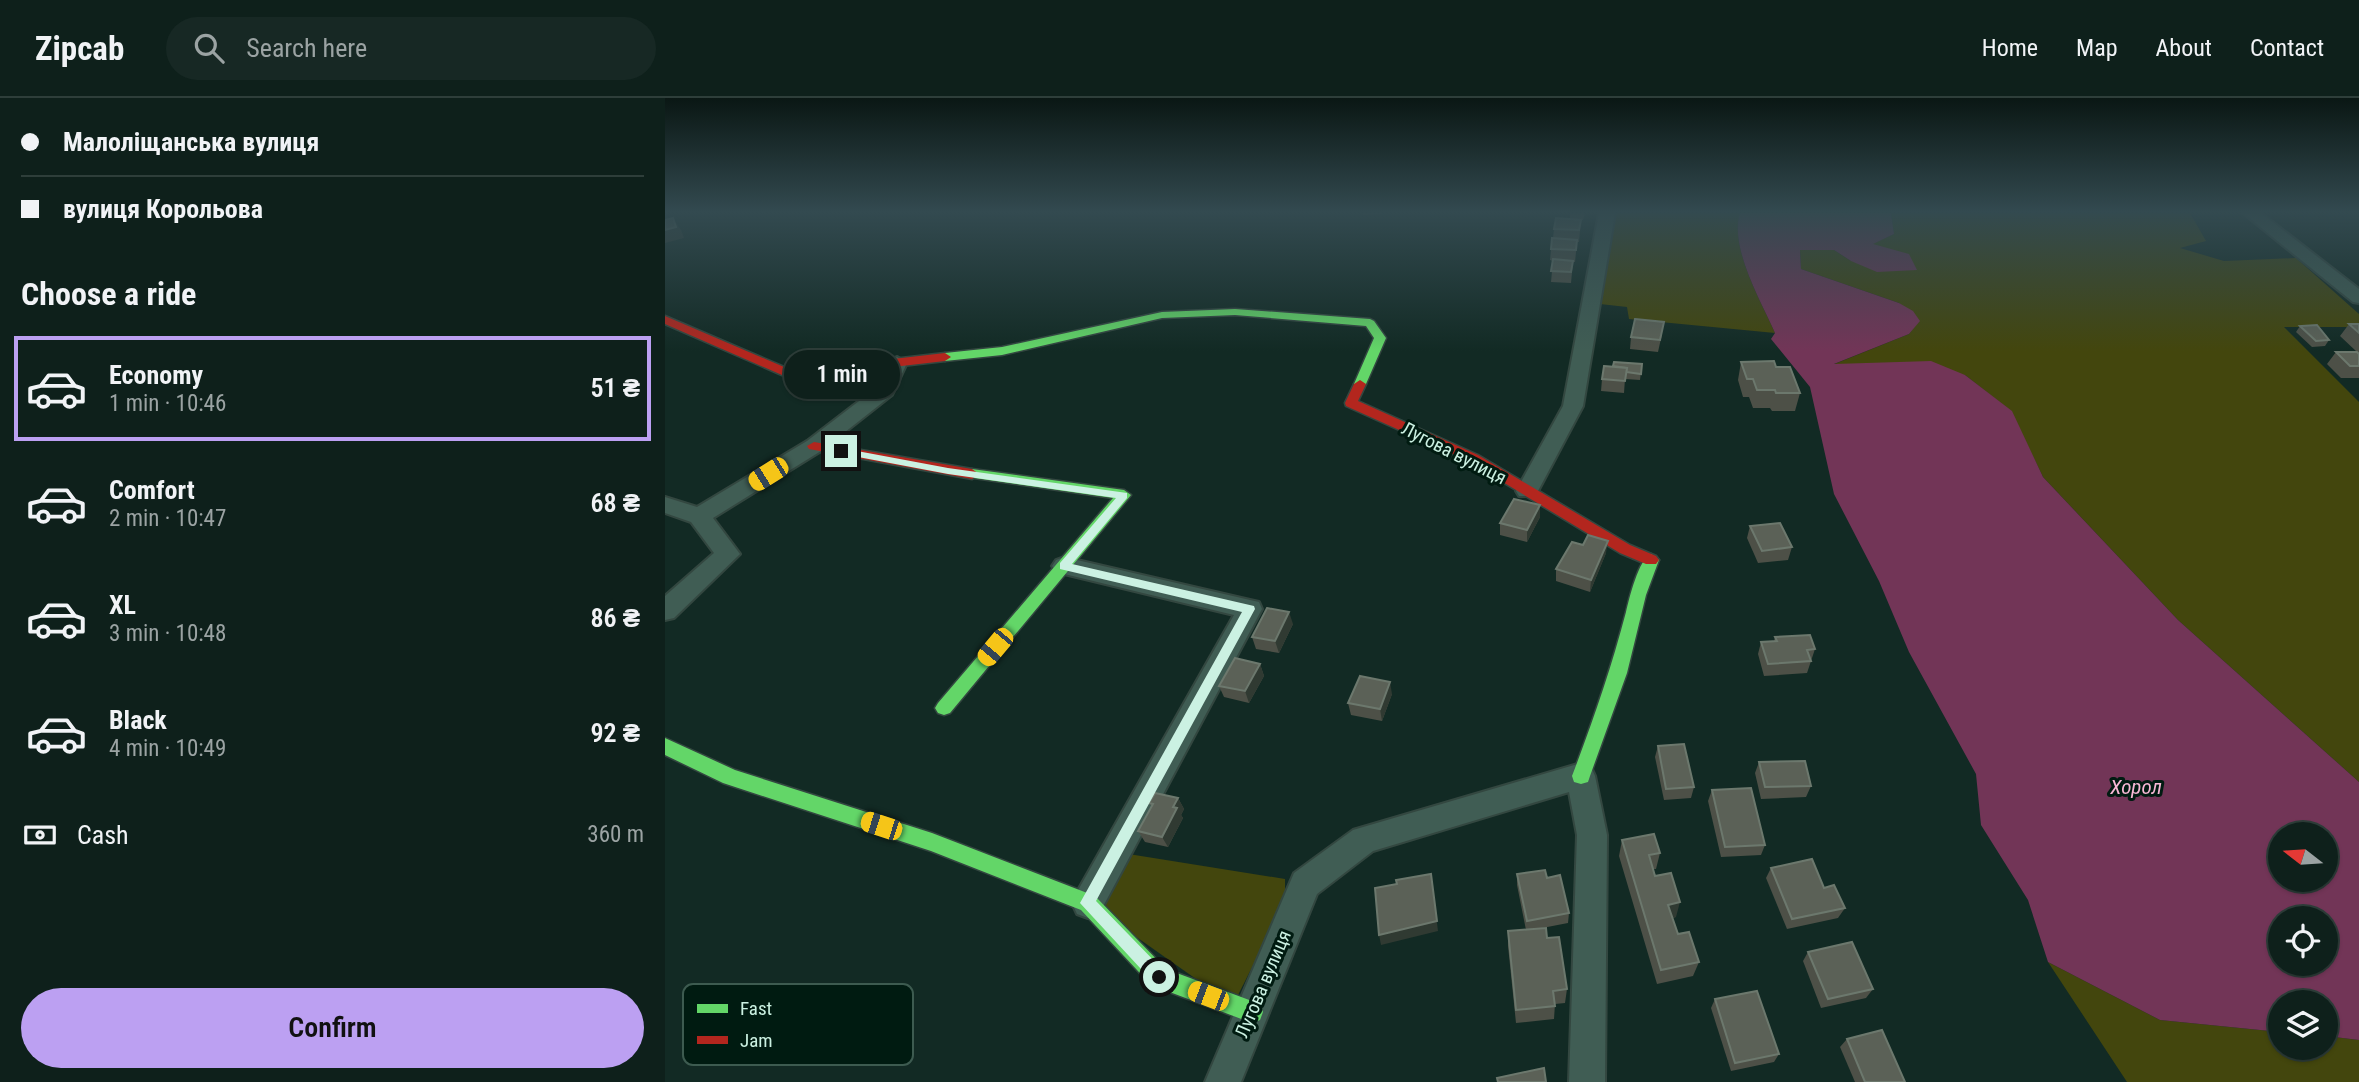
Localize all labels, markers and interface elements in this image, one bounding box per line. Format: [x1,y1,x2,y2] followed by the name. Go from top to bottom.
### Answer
[166,17,656,80] search box
[35,29,124,68] text: Zipcab
[190,29,228,67] icon: search
[246,33,367,63] text: Search here
[1982,34,2038,62] text: Home
[2076,34,2118,62] text: Map
[2156,34,2212,62] text: About
[2250,34,2324,62] text: Contact
[63,127,319,157] text: Малоліщанська вулиця
[63,194,263,224] text: вулиця Корольова
[21,275,196,313] text: Choose a ride
[783,350,899,398] callout: 1 min
[25,357,88,420] icon: car
[109,360,203,390] text: Economy
[817,361,867,388] text: 1 min
[591,373,640,403] text: 51 ₴
[109,390,226,417] text: 1 min · 10:46
[1398,417,1510,489] street label: Лугова вулиця
[825,435,857,467] route end
[745,454,792,494] car
[25,472,88,535] icon: car
[109,475,195,505] text: Comfort
[591,488,640,518] text: 68 ₴
[109,505,226,532] text: 2 min · 10:47
[25,587,88,650] icon: car
[109,590,136,620] text: XL
[591,603,640,633] text: 86 ₴
[109,620,226,647] text: 3 min · 10:48
[974,624,1017,670] car
[25,702,88,765] icon: car
[109,705,167,735] text: Black
[591,718,640,748] text: 92 ₴
[109,735,226,762] text: 4 min · 10:49
[2109,775,2162,799] water label: Хорол
[858,810,905,842] car
[21,816,59,854] icon: cash
[77,820,129,850] text: Cash
[587,821,644,848] text: 360 m
[2268,822,2338,892] north arrow
[2268,822,2338,1060] map controls
[2268,906,2338,976] button: locate
[1230,927,1296,1041] street label: Лугова вулиця
[1143,961,1175,993] route start
[1185,979,1232,1013] car
[683,984,913,1065] legend
[21,988,644,1068] button: Confirm
[2268,990,2338,1060] button: layers
[740,997,772,1020] text: Fast
[740,1029,773,1052] text: Jam

